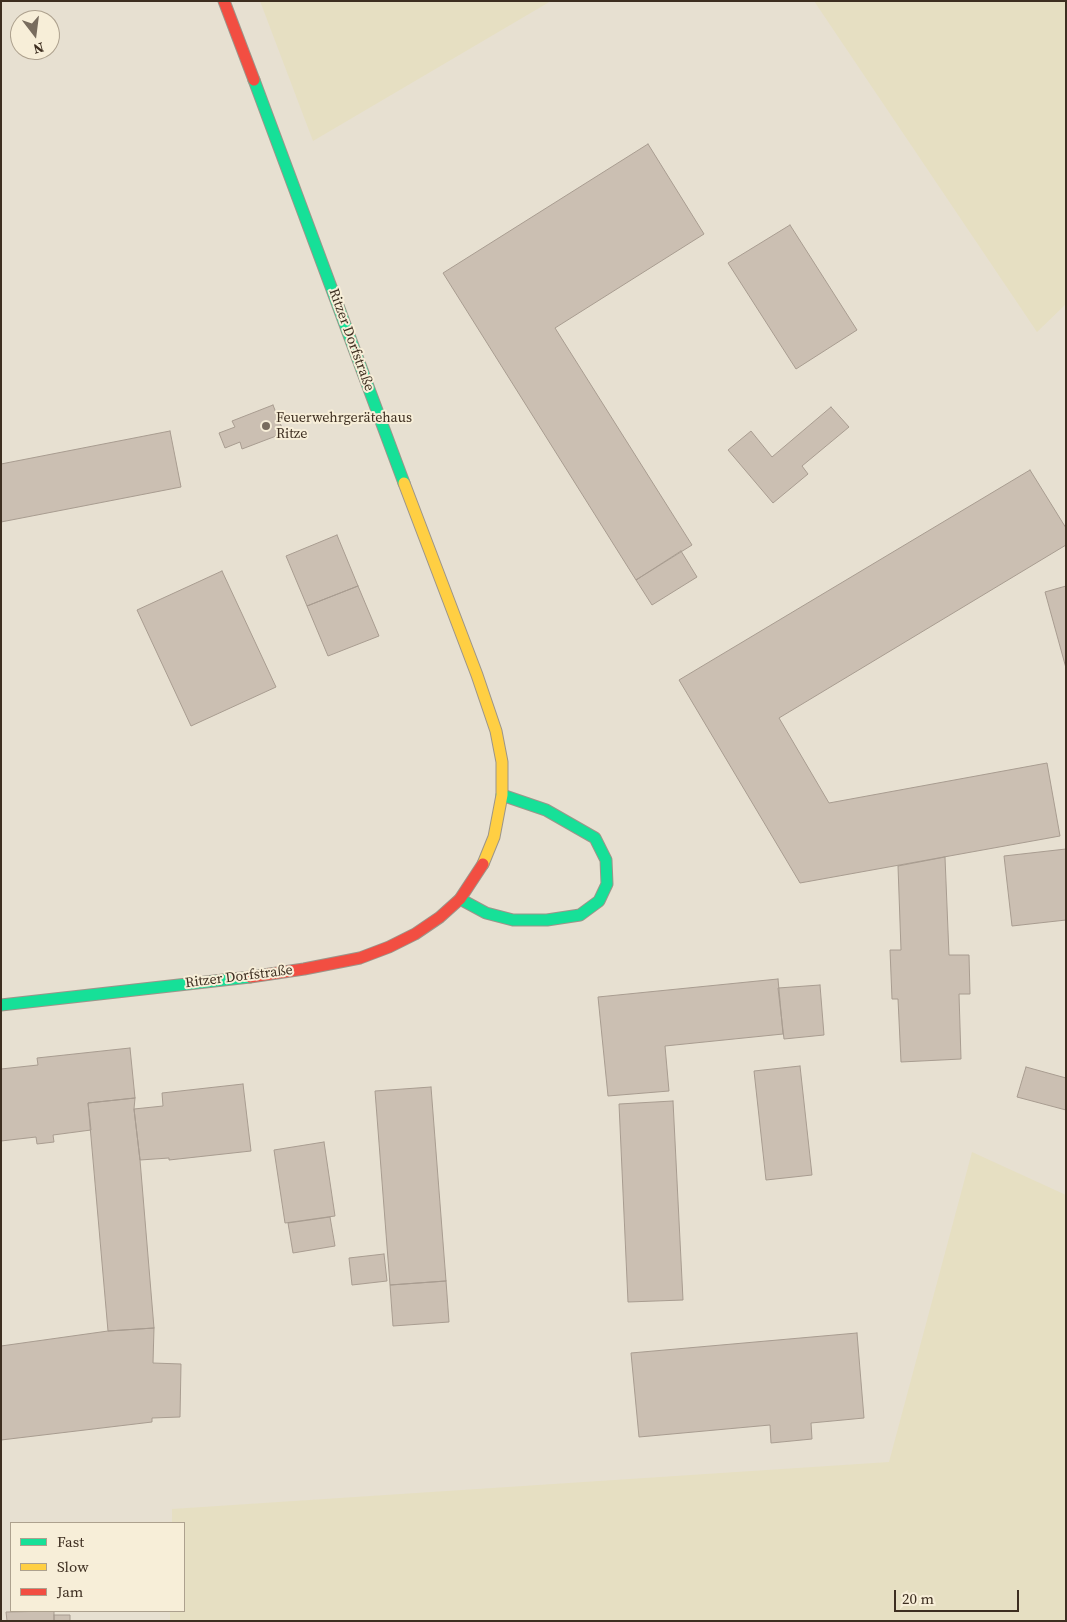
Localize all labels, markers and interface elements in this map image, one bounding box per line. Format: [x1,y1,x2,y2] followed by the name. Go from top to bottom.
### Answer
[10,10,60,60] north arrow
[31,38,46,60] text: N
[325,286,377,394] street label: Ritzer Dorfstraße
[276,410,412,442] place label: Feuerwehrgerätehaus Ritze
[260,420,272,432] marker: Feuerwehrgerätehaus Ritze
[184,962,294,992] street label: Ritzer Dorfstraße
[10,1522,185,1612] legend
[57,1531,84,1552] text: Fast
[57,1556,89,1577] text: Slow
[897,1580,1022,1612] scale bar
[57,1581,83,1602] text: Jam
[902,1588,934,1609] text: 20 m

